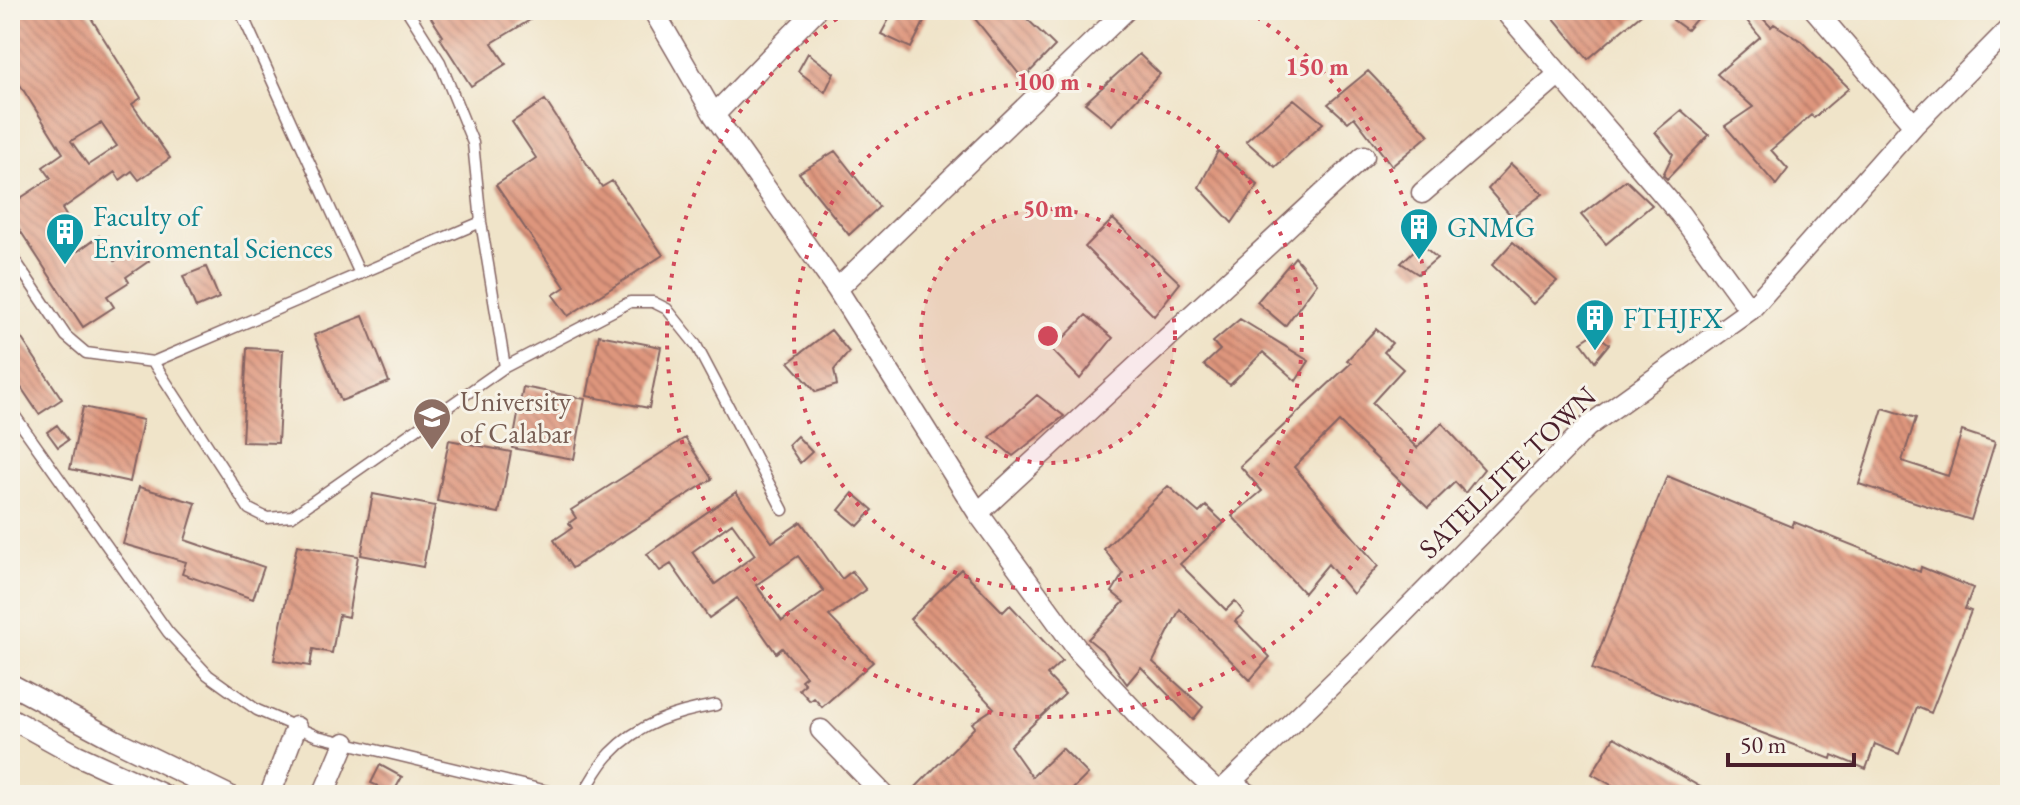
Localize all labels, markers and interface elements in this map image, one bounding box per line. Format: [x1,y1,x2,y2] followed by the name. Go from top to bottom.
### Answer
[1285,51,1349,82] text: 150 m
[1016,66,1080,97] text: 100 m
[1023,193,1073,224] text: 50 m
[93,198,333,266] place label: Faculty of Enviromental Sciences
[1398,206,1440,261] building icon: GNMG
[1447,209,1535,245] place label: GNMG
[44,211,86,266] building icon: Faculty of Enviromental Sciences
[1574,297,1616,352] building icon: FTHJFX
[1623,300,1723,336] place label: FTHJFX
[1034,322,1062,350] centre of rings
[1411,378,1603,566] street label: SATELLITE TOWN
[460,383,572,451] place label: University of Calabar
[411,396,453,451] school or university icon: University of Calabar
[1728,717,1854,767] scale bar
[1740,729,1787,760] text: 50 m

